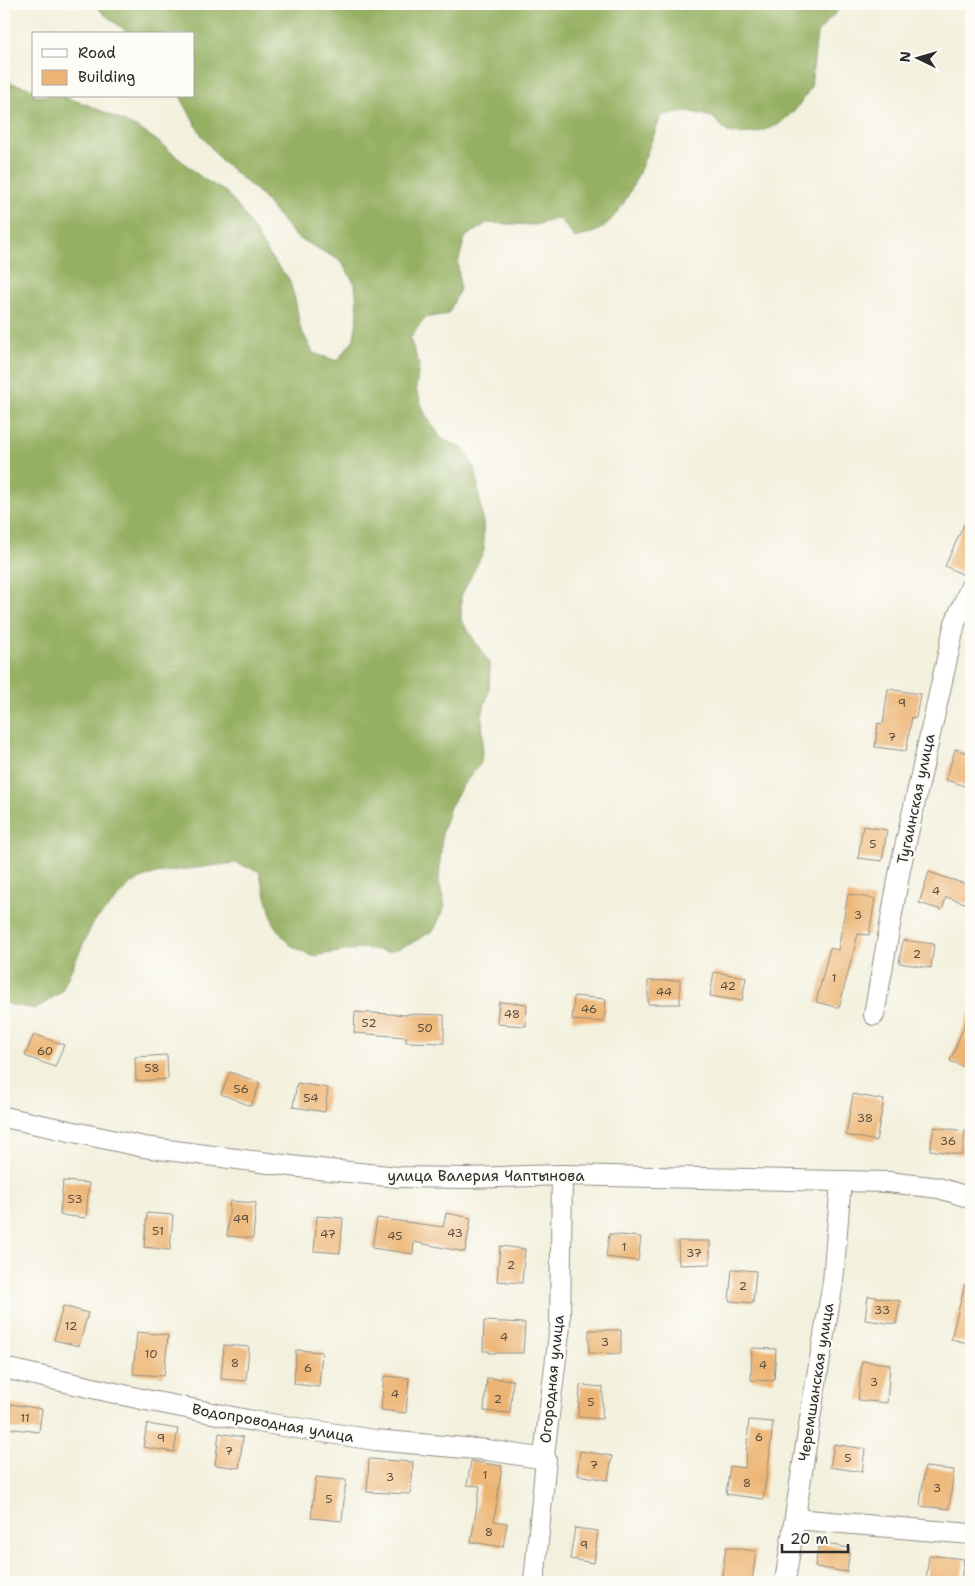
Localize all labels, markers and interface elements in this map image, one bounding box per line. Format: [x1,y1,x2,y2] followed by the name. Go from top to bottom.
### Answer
[32,32,195,98] legend
[892,32,942,82] north arrow
[78,43,116,63] text: Road
[896,51,914,63] text: N
[78,67,135,87] text: Building
[898,695,906,711] house number: 9
[888,729,896,745] house number: 7
[892,731,940,866] street label: Тугаинская улица
[869,836,877,852] house number: 5
[932,883,940,899] house number: 4
[854,907,862,923] house number: 3
[913,946,921,962] house number: 2
[831,970,837,986] house number: 1
[720,978,736,994] house number: 42
[656,984,672,1000] house number: 44
[581,1001,597,1017] house number: 46
[504,1006,520,1022] house number: 48
[361,1015,377,1031] house number: 52
[417,1020,433,1036] house number: 50
[37,1043,53,1059] house number: 60
[144,1060,160,1076] house number: 58
[233,1081,249,1097] house number: 56
[303,1090,319,1106] house number: 54
[857,1110,873,1126] house number: 38
[940,1133,956,1149] house number: 36
[387,1166,585,1186] street label: улица Валерия Чаптынова
[67,1191,83,1207] house number: 53
[233,1211,249,1227] house number: 49
[152,1223,164,1239] house number: 51
[447,1225,463,1241] house number: 43
[320,1226,336,1242] house number: 47
[387,1228,403,1244] house number: 45
[621,1239,627,1255] house number: 1
[686,1245,702,1261] house number: 37
[507,1257,515,1273] house number: 2
[739,1278,747,1294] house number: 2
[794,1301,839,1463] street label: Черемшанская улица
[874,1302,890,1318] house number: 33
[535,1313,569,1444] street label: Огородная улица
[65,1318,77,1334] house number: 12
[500,1329,508,1345] house number: 4
[601,1334,609,1350] house number: 3
[144,1346,158,1362] house number: 10
[231,1355,239,1371] house number: 8
[759,1357,767,1373] house number: 4
[304,1360,312,1376] house number: 6
[870,1374,878,1390] house number: 3
[391,1386,399,1402] house number: 4
[494,1391,502,1407] house number: 2
[587,1394,595,1410] house number: 5
[190,1399,356,1447] street label: Водопроводная улица
[20,1410,30,1426] house number: 11
[755,1429,763,1445] house number: 6
[157,1430,165,1446] house number: 9
[225,1443,233,1459] house number: 7
[844,1450,852,1466] house number: 5
[590,1457,598,1473] house number: 7
[482,1467,488,1483] house number: 1
[386,1469,394,1485] house number: 3
[743,1475,751,1491] house number: 8
[933,1480,941,1496] house number: 3
[325,1491,333,1507] house number: 5
[782,1521,849,1553] scale bar
[485,1524,493,1540] house number: 8
[790,1529,829,1549] text: 20 m
[580,1537,588,1553] house number: 9

